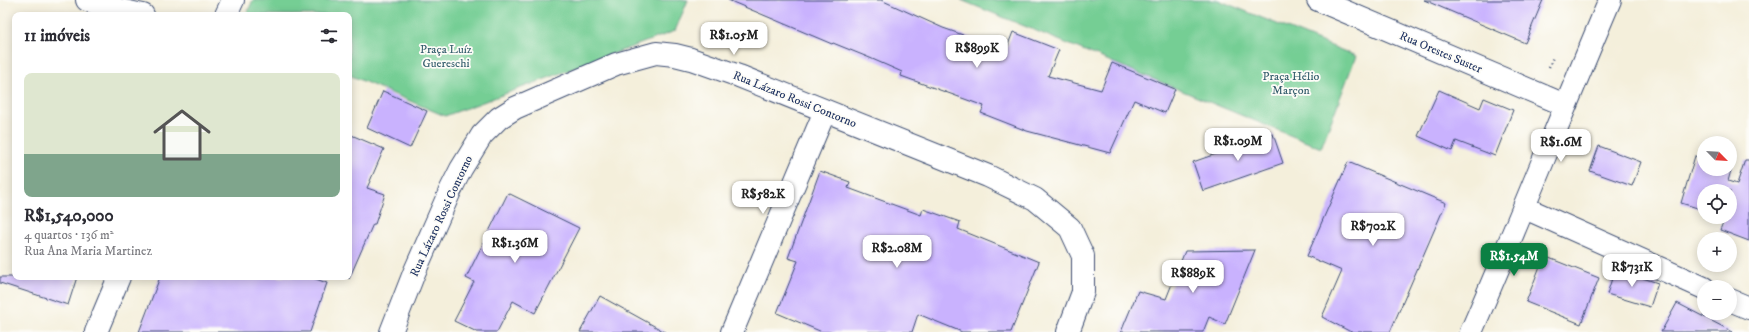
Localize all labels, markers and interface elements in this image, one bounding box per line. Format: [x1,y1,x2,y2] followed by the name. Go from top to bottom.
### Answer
[697,22,771,56] pin: R$1.05M
[24,25,90,47] text: 11 imóveis
[318,25,340,47] icon: filters
[710,27,758,43] text: R$1.05M
[1397,28,1485,77] street label: Rua Orestes Suster
[944,35,1010,69] pin: R$899K
[955,40,999,56] text: R$899K
[420,42,472,71] park label: Praça Luíz Guereschi
[731,68,859,131] street label: Rua Lázaro Rossi Contorno
[1263,69,1320,98] park label: Praça Hélio Marçon
[146,99,218,171] icon: home
[1201,128,1275,162] pin: R$1.09M
[1528,129,1594,163] pin: R$1.6M
[1214,133,1262,149] text: R$1.09M
[1540,134,1582,150] text: R$1.6M
[1697,136,1737,176] north arrow
[1697,136,1737,320] map controls
[407,153,476,279] street label: Rua Lázaro Rossi Contorno
[730,181,796,215] pin: R$582K
[1697,184,1737,224] button: locate
[741,186,785,202] text: R$582K
[24,205,114,227] text: R$1,540,000
[1340,213,1406,247] pin: R$702K
[1350,218,1396,234] text: R$702K
[24,227,114,243] text: 4 quartos · 136 m²
[478,230,552,264] pin: R$1.36M
[1697,232,1737,272] button: +
[491,235,539,251] text: R$1.36M
[860,235,934,269] pin: R$2.08M
[872,240,922,256] text: R$2.08M
[24,243,152,259] text: Rua Ana Maria Martinez
[1477,243,1551,277] pin: R$1.54M
[1490,248,1538,264] text: R$1.54M
[1599,254,1665,288] pin: R$731K
[1611,259,1653,275] text: R$731K
[1160,260,1226,294] pin: R$889K
[1171,265,1215,281] text: R$889K
[1697,280,1737,320] button: −

